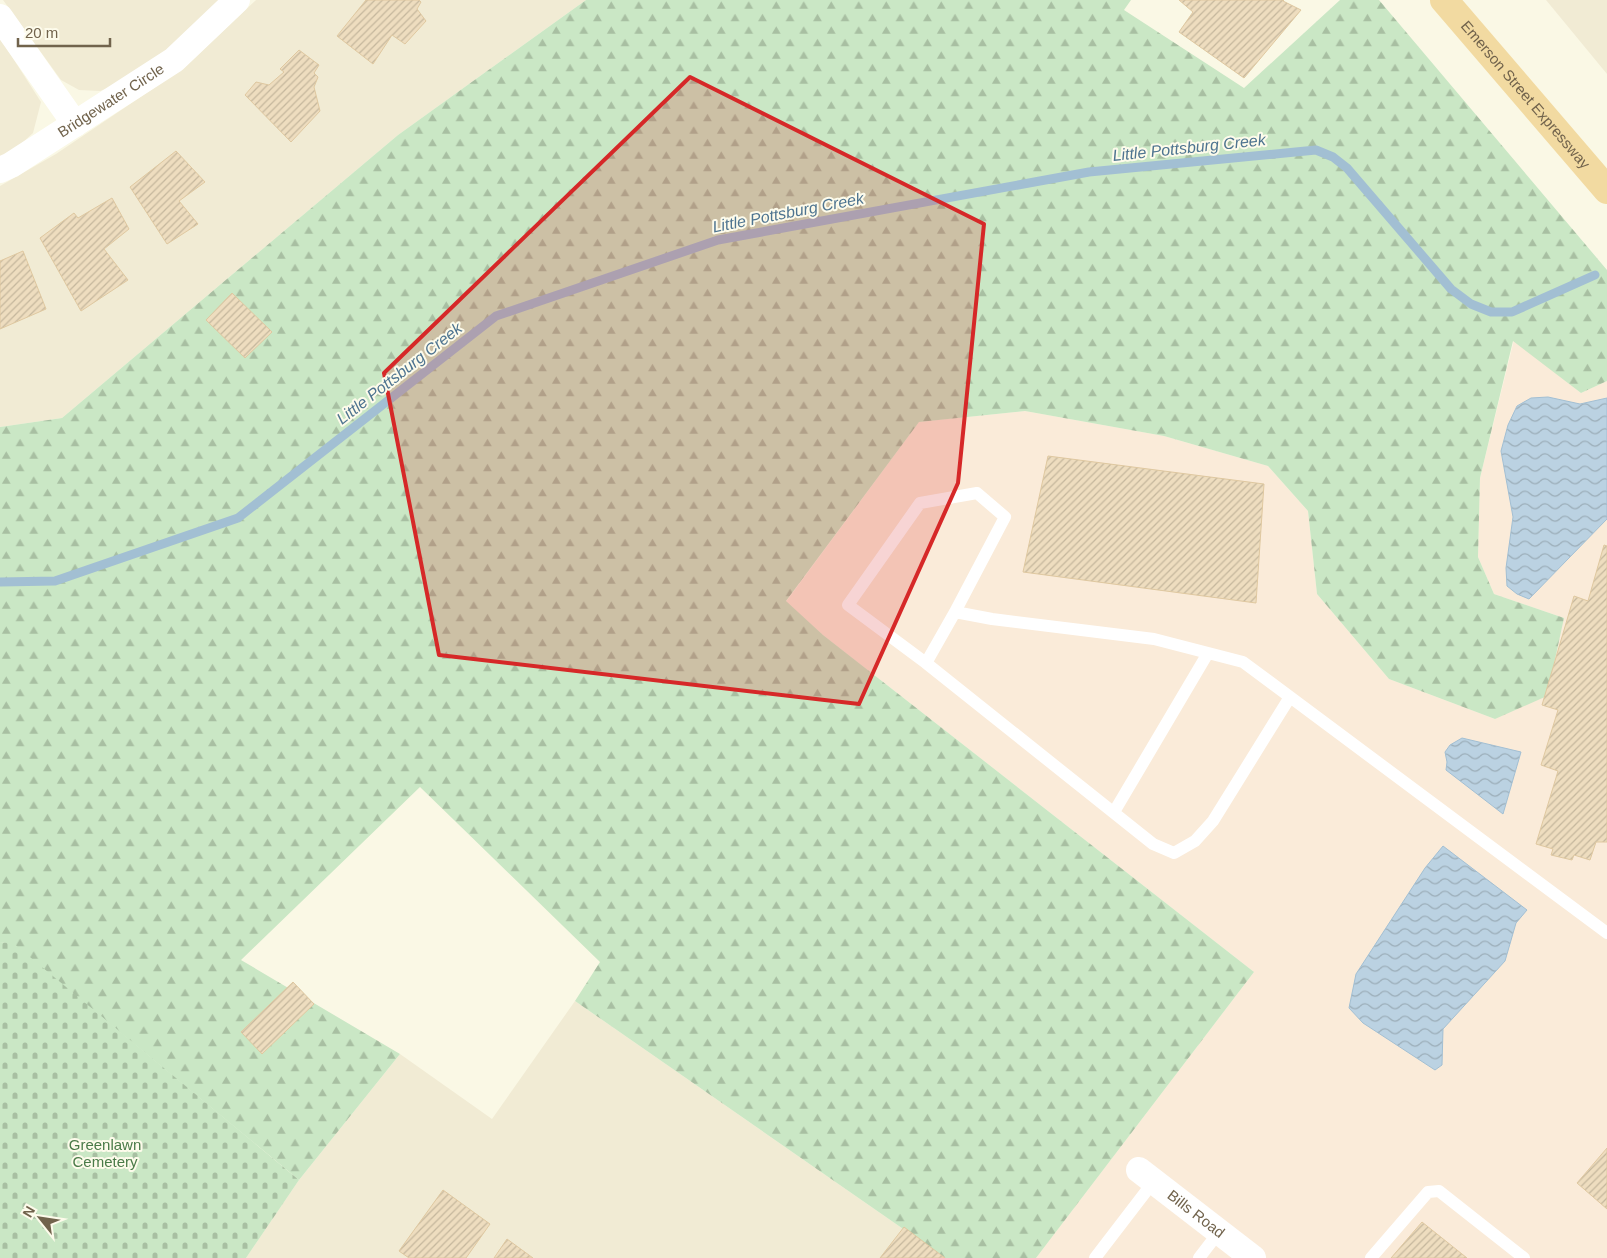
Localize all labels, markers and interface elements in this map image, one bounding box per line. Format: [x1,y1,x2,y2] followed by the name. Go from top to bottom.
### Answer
[18,15,110,47] scale bar
[1458,17,1594,172] street label: Emerson Street Expressway
[25,24,58,41] text: 20 m
[55,60,167,141] street label: Bridgewater Circle
[1112,131,1267,164] water label: Little Pottsburg Creek
[711,189,866,236] water label: Little Pottsburg Creek
[333,319,466,427] water label: Little Pottsburg Creek
[69,1136,141,1170] park label: Greenlawn Cemetery
[1164,1186,1228,1241] street label: Bills Road
[15,1193,65,1243] north arrow
[19,1203,38,1220] text: N

